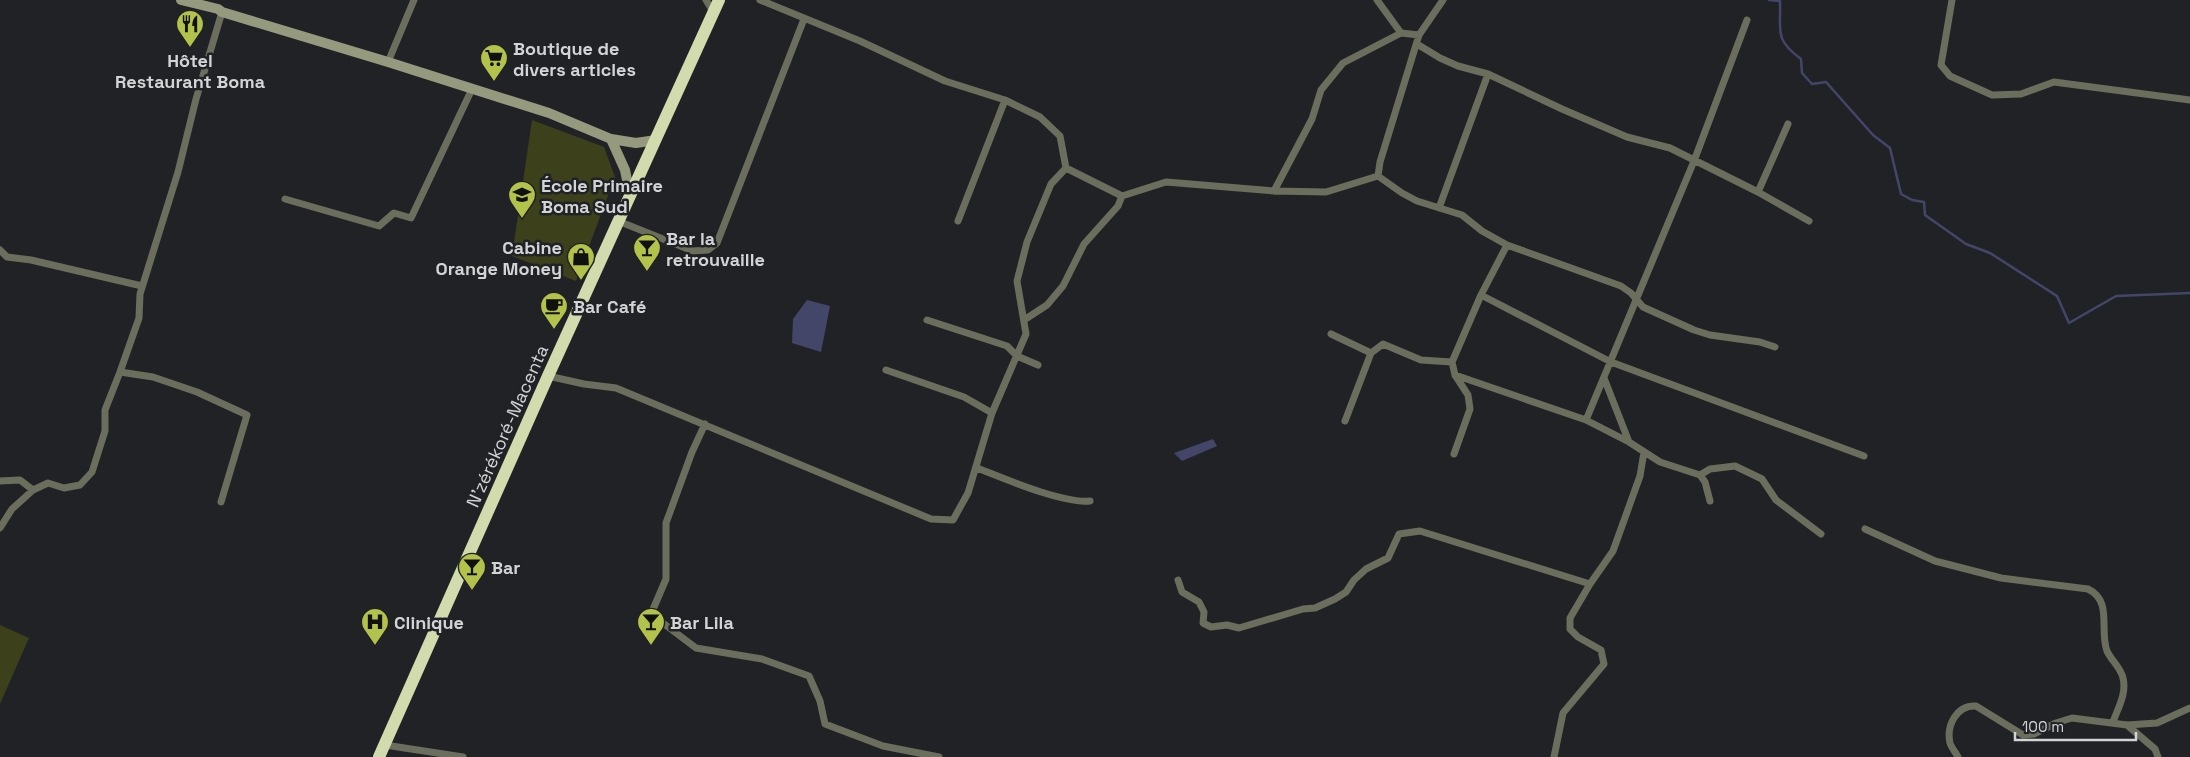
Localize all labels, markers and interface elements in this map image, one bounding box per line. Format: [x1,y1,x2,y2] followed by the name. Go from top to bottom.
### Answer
[175,9,205,48] restaurant icon: Hôtel Restaurant Boma
[513,37,636,81] place label: Boutique de divers articles
[479,43,509,82] supermarket icon: Boutique de divers articles
[115,49,266,93] place label: Hôtel Restaurant Boma
[541,174,663,218] place label: École Primaire Boma Sud
[507,180,537,219] school or university icon: École Primaire Boma Sud
[666,227,765,271] place label: Bar la retrouvaille
[632,233,662,272] bar icon: Bar la retrouvaille
[436,236,562,280] place label: Cabine Orange Money
[566,242,596,281] shop icon: Cabine Orange Money
[539,291,569,330] cafe icon: Bar Café
[573,295,646,318] place label: Bar Café
[461,341,553,511] street label: N'zérékoré-Macenta
[457,552,487,591] bar icon: Bar
[491,556,520,579] place label: Bar
[360,607,390,646] hospital icon: Clinique
[636,607,666,646] bar icon: Bar Lila
[394,611,464,634] place label: Clinique
[670,611,734,634] place label: Bar Lila
[2015,710,2136,742] scale bar
[2022,717,2064,736] text: 100 m

